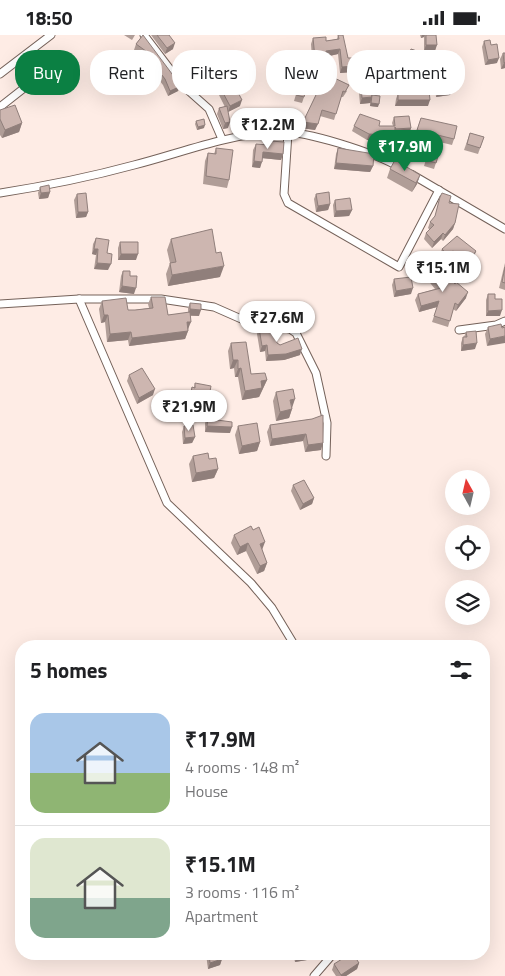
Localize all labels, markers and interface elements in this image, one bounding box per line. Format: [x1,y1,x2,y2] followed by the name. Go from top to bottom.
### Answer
[25,3,72,32] text: 18:50
[15,50,80,95] chip: Buy
[90,50,162,95] chip: Rent
[172,50,256,95] chip: Filters
[266,50,337,95] chip: New
[347,50,465,95] chip: Apartment
[227,107,309,150] pin: ₹12.2M
[241,112,295,136] text: ₹12.2M
[364,129,446,172] pin: ₹17.9M
[378,134,432,158] text: ₹17.9M
[402,251,484,293] pin: ₹15.1M
[416,255,470,279] text: ₹15.1M
[236,301,318,343] pin: ₹27.6M
[250,305,304,329] text: ₹27.6M
[148,389,230,432] pin: ₹21.9M
[162,394,216,418] text: ₹21.9M
[445,470,490,515] north arrow
[445,470,490,625] map controls
[445,525,490,570] button: locate
[445,580,490,625] button: layers
[30,654,107,686] text: 5 homes
[447,656,475,684] icon: filters
[185,723,256,755] text: ₹17.9M
[70,733,130,793] icon: home
[185,755,299,779] text: 4 rooms · 148 m²
[185,779,228,803] text: House
[185,848,256,880] text: ₹15.1M
[70,858,130,918] icon: home
[185,880,299,904] text: 3 rooms · 116 m²
[185,904,258,928] text: Apartment

